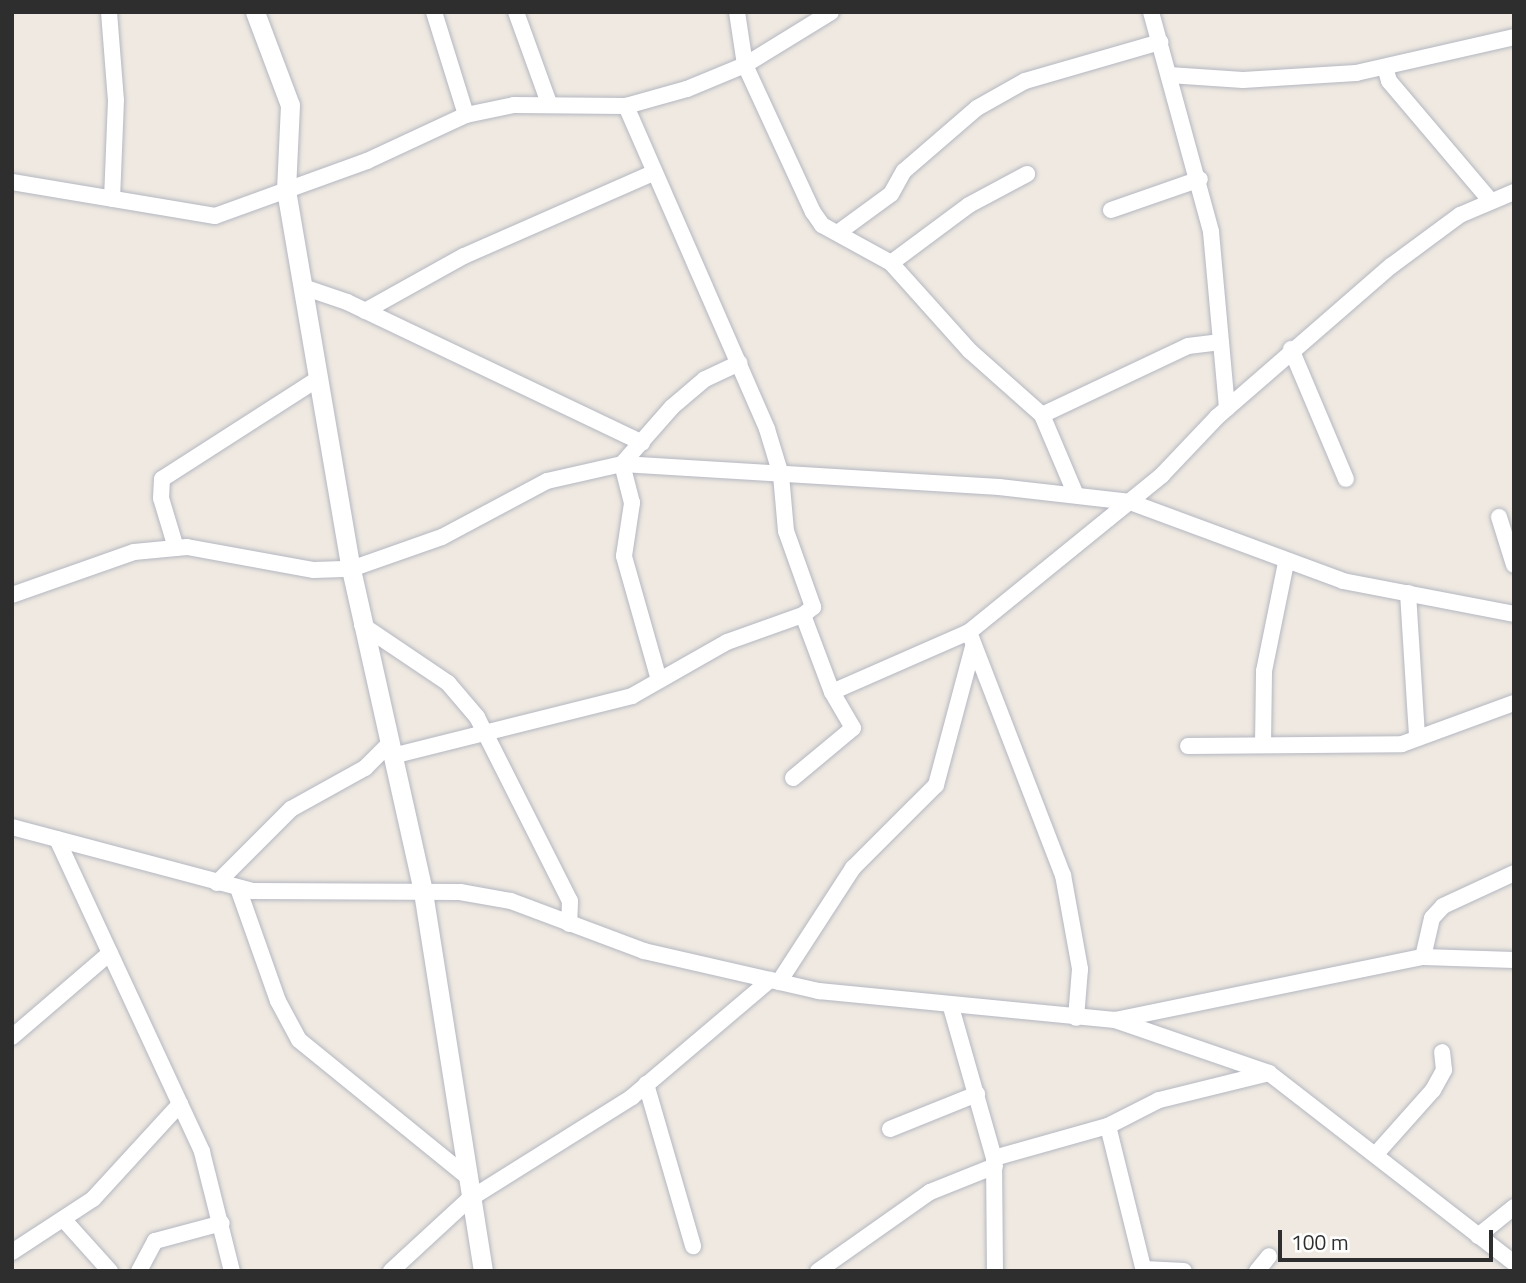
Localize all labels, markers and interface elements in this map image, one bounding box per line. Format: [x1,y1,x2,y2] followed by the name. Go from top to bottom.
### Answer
[1281,1216,1496,1260] scale bar
[1291,1226,1348,1258] text: 100 m

